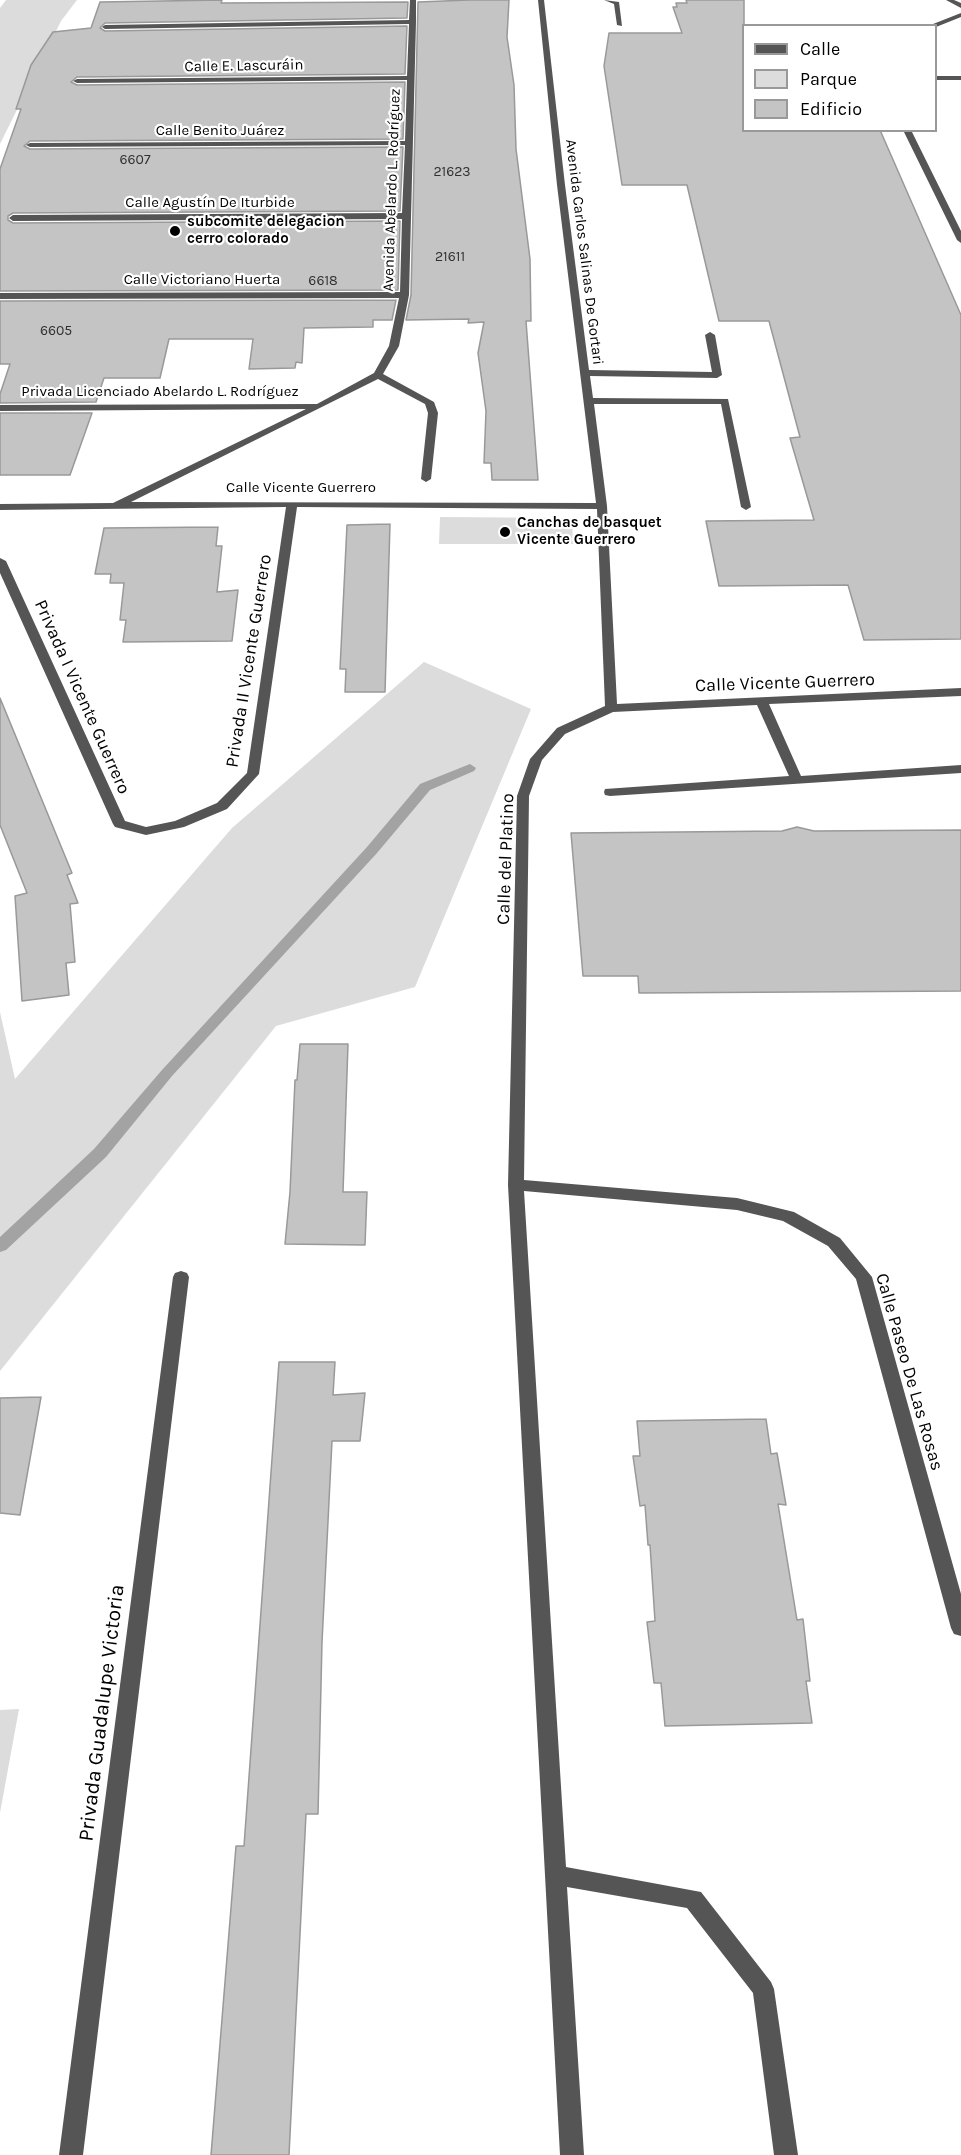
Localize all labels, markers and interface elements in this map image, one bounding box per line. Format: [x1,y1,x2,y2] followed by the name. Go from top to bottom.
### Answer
[742,24,937,132] legend
[800,38,840,60] text: Calle
[184,56,304,76] street label: Calle E. Lascuráin
[800,68,857,90] text: Parque
[379,88,405,292] street label: Avenida Abelardo L. Rodríguez
[800,98,862,120] text: Edificio
[156,122,284,140] street label: Calle Benito Juárez
[561,138,607,366] street label: Avenida Carlos Salinas De Gortari
[120,152,150,168] house number: 6607
[433,164,471,180] house number: 21623
[125,194,295,212] street label: Calle Agustín De Iturbide
[187,213,345,248] place label: subcomite delegacion cerro colorado
[168,224,182,238] marker: subcomite delegacion cerro colorado
[435,249,465,265] house number: 21611
[124,271,280,289] street label: Calle Victoriano Huerta
[308,273,338,289] house number: 6618
[40,323,72,339] house number: 6605
[21,383,299,401] street label: Privada Licenciado Abelardo L. Rodríguez
[226,479,376,497] street label: Calle Vicente Guerrero
[517,514,662,549] place label: Canchas de basquet Vicente Guerrero
[498,525,512,539] marker: Canchas de basquet Vicente Guerrero
[221,553,277,769] street label: Privada II Vicente Guerrero
[29,596,135,798] street label: Privada I Vicente Guerrero
[695,669,875,697] street label: Calle Vicente Guerrero
[493,793,519,925] street label: Calle del Platino
[870,1271,948,1473] street label: Calle Paseo De Las Rosas
[74,1583,130,1843] street label: Privada Guadalupe Victoria

